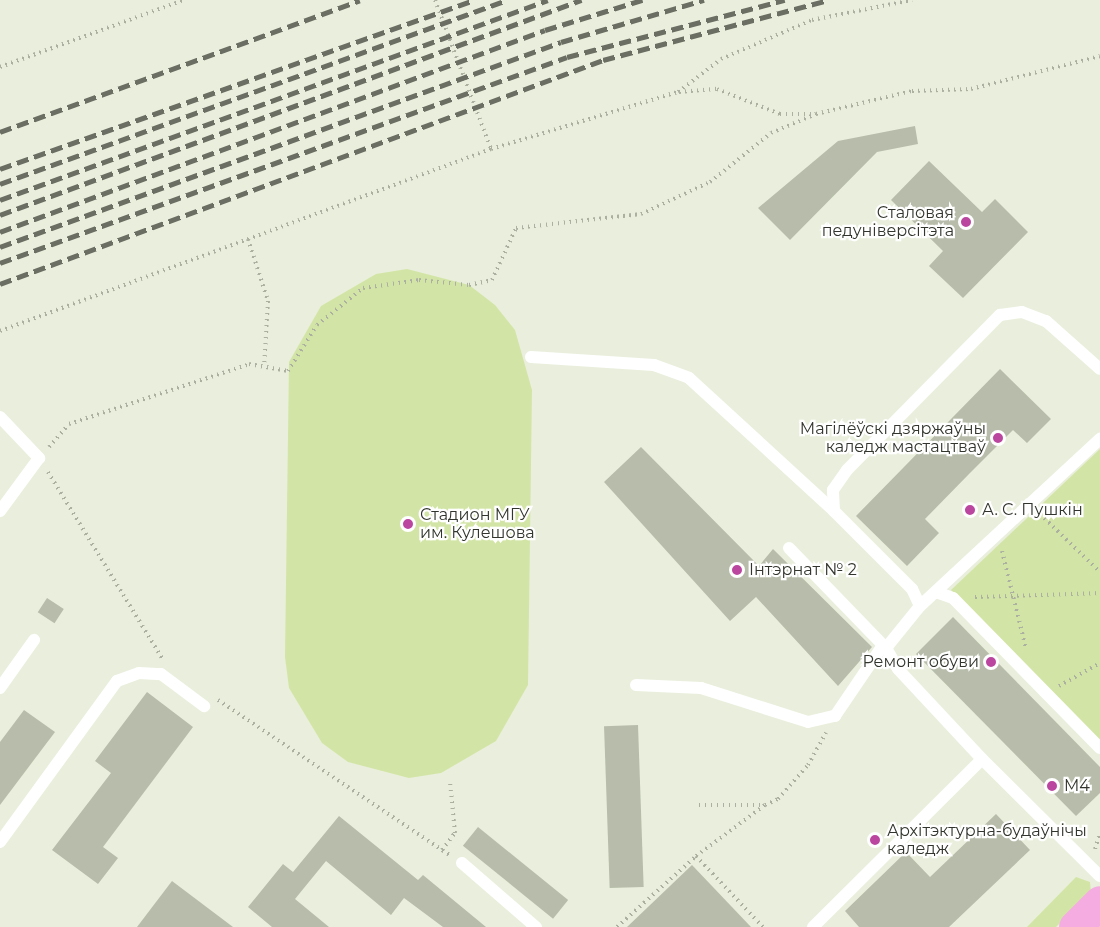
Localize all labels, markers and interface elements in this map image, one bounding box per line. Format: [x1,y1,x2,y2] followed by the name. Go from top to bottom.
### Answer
[822,203,954,241] place label: Сталовая педуніверсітэта
[959,215,973,229] marker: Сталовая педуніверсітэта
[800,419,986,457] place label: Магілёўскі дзяржаўны каледж мастацтваў
[991,431,1005,445] marker: Магілёўскі дзяржаўны каледж мастацтваў
[982,500,1083,520] place label: А. С. Пушкін
[963,503,977,517] marker: А. С. Пушкін
[420,505,535,543] place label: Стадион МГУ им. Кулешова
[401,517,415,531] marker: Стадион МГУ им. Кулешова
[749,560,857,580] place label: Інтэрнат № 2
[730,563,744,577] marker: Інтэрнат № 2
[862,652,979,672] place label: Ремонт обуви
[984,655,998,669] marker: Ремонт обуви
[1064,776,1090,796] place label: M4
[1045,779,1059,793] marker: M4
[887,821,1087,859] place label: Архітэктурна-будаўнічы каледж
[868,833,882,847] marker: Архітэктурна-будаўнічы каледж

